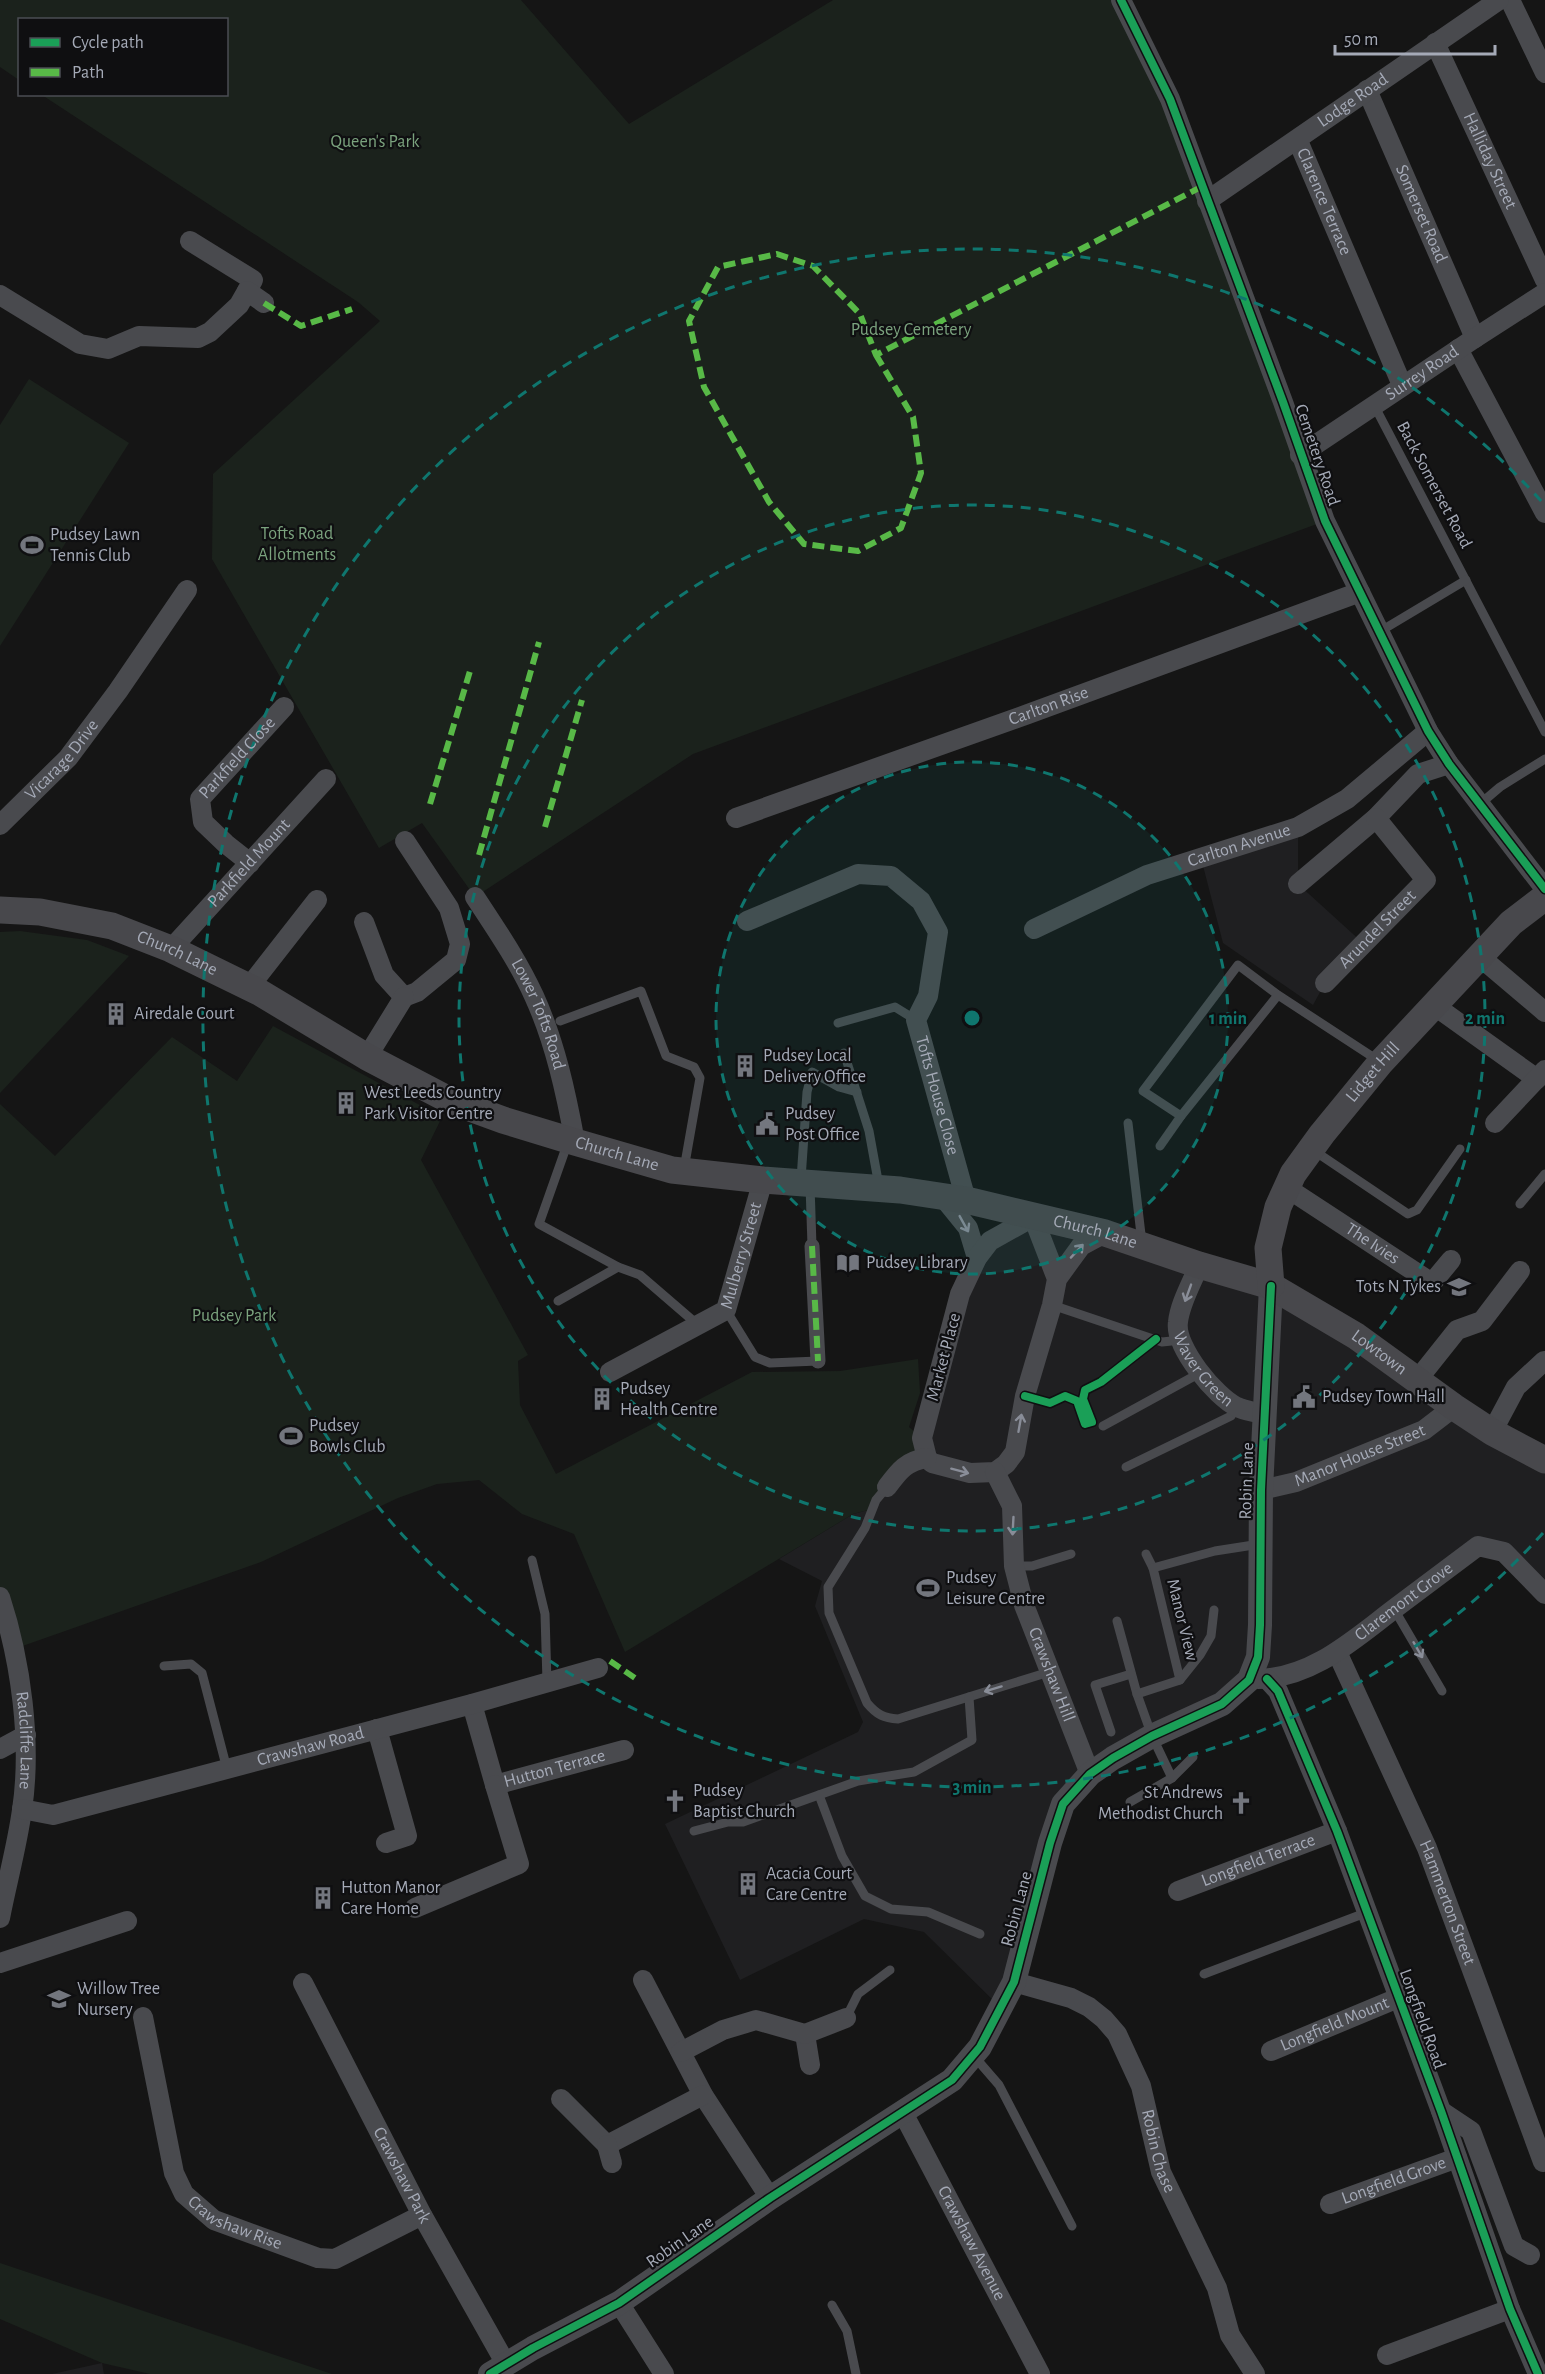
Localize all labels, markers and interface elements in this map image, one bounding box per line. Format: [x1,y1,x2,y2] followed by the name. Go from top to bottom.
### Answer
[18,18,228,96] legend
[1335,18,1496,56] scale bar
[1344,31,1378,49] text: 50 m
[72,34,144,52] text: Cycle path
[72,64,104,82] text: Path
[1314,70,1391,131] street label: Lodge Road
[1460,110,1520,212] street label: Halliday Street
[330,133,420,151] park label: Queen's Park
[1293,145,1355,258] street label: Clarence Terrace
[1392,162,1450,265] street label: Somerset Road
[851,321,972,339] park label: Pudsey Cemetery
[1382,342,1462,404] street label: Surrey Road
[1291,402,1343,508] street label: Cemetery Road
[1393,419,1475,551] street label: Back Somerset Road
[258,525,336,564] park label: Tofts Road Allotments
[50,526,140,565] place label: Pudsey Lawn Tennis Club
[19,532,45,558] sports icon: Pudsey Lawn Tennis Club
[1006,684,1091,729] street label: Carlton Rise
[196,714,279,803] street label: Parkfield Close
[22,717,102,804] street label: Vicarage Drive
[204,815,294,911] street label: Parkfield Mount
[1186,821,1293,870] street label: Carlton Avenue
[1335,887,1420,972] street label: Arundel Street
[134,928,220,979] street label: Church Lane
[508,956,568,1072] street label: Lower Tofts Road
[103,1001,129,1027] building icon: Airedale Court
[134,1005,235,1023] place label: Airedale Court
[962,1008,982,1028] centre of rings
[1209,1010,1247,1028] text: 1 min
[1465,1010,1505,1028] text: 2 min
[912,1034,962,1157] street label: Tofts House Close
[1343,1039,1403,1106] street label: Lidget Hill
[763,1047,866,1086] place label: Pudsey Local Delivery Office
[732,1053,758,1079] building icon: Pudsey Local Delivery Office
[364,1084,502,1123] place label: West Leeds Country Park Visitor Centre
[333,1090,359,1116] building icon: West Leeds Country Park Visitor Centre
[785,1105,860,1144] place label: Pudsey Post Office
[754,1111,780,1137] public building icon: Pudsey Post Office
[573,1134,661,1175] street label: Church Lane
[718,1200,765,1311] street label: Mulberry Street
[1052,1212,1139,1252] street label: Church Lane
[958,1215,970,1232] one-way arrow
[1342,1220,1403,1268] street label: The Ivies
[1070,1244,1084,1259] one-way arrow
[835,1250,861,1276] library icon: Pudsey Library
[866,1254,968,1272] place label: Pudsey Library
[1446,1274,1472,1300] school or university icon: Tots N Tykes
[1356,1278,1441,1296] place label: Tots N Tykes
[1181,1284,1192,1302] one-way arrow
[192,1307,277,1325] park label: Pudsey Park
[924,1311,964,1403] street label: Market Place
[1348,1327,1410,1379] street label: Lowtown
[1169,1329,1236,1411] street label: Waver Green
[620,1380,718,1419] place label: Pudsey Health Centre
[1291,1384,1317,1410] public building icon: Pudsey Town Hall
[589,1386,615,1412] building icon: Pudsey Health Centre
[1322,1388,1445,1406] place label: Pudsey Town Hall
[1015,1413,1026,1433] one-way arrow
[309,1417,386,1456] place label: Pudsey Bowls Club
[1292,1421,1428,1491] street label: Manor House Street
[278,1423,304,1449] sports icon: Pudsey Bowls Club
[1237,1442,1257,1520] street label: Robin Lane
[950,1465,969,1477] one-way arrow
[1007,1516,1018,1536] one-way arrow
[1352,1559,1456,1645] street label: Claremont Grove
[946,1569,1045,1608] place label: Pudsey Leisure Centre
[915,1575,941,1601] sports icon: Pudsey Leisure Centre
[1163,1577,1201,1663] street label: Manor View
[1025,1625,1078,1724] street label: Crawshaw Hill
[1412,1641,1424,1658] one-way arrow
[984,1684,1003,1695] one-way arrow
[12,1690,35,1790] street label: Radcliffe Lane
[255,1724,366,1770] street label: Crawshaw Road
[502,1746,607,1791] street label: Hutton Terrace
[952,1779,992,1797] text: 3 min
[693,1782,795,1821] place label: Pudsey Baptist Church
[1098,1784,1223,1823] place label: St Andrews Methodist Church
[662,1788,688,1814] church icon: Pudsey Baptist Church
[1228,1790,1254,1816] church icon: St Andrews Methodist Church
[1199,1831,1318,1890] street label: Longfield Terrace
[1416,1837,1479,1968] street label: Hammerton Street
[766,1865,852,1904] place label: Acacia Court Care Centre
[998,1869,1036,1949] street label: Robin Lane
[735,1871,761,1897] building icon: Acacia Court Care Centre
[341,1879,441,1918] place label: Hutton Manor Care Home
[310,1885,336,1911] building icon: Hutton Manor Care Home
[1396,1967,1448,2071] street label: Longfield Road
[77,1980,160,2019] place label: Willow Tree Nursery
[46,1986,72,2012] school or university icon: Willow Tree Nursery
[1278,1994,1392,2055] street label: Longfield Mount
[1138,2108,1179,2196] street label: Robin Chase
[370,2124,434,2227] street label: Crawshaw Park
[1339,2154,1449,2208] street label: Longfield Grove
[934,2183,1009,2303] street label: Crawshaw Avenue
[184,2192,284,2253] street label: Crawshaw Rise
[643,2212,717,2272] street label: Robin Lane

